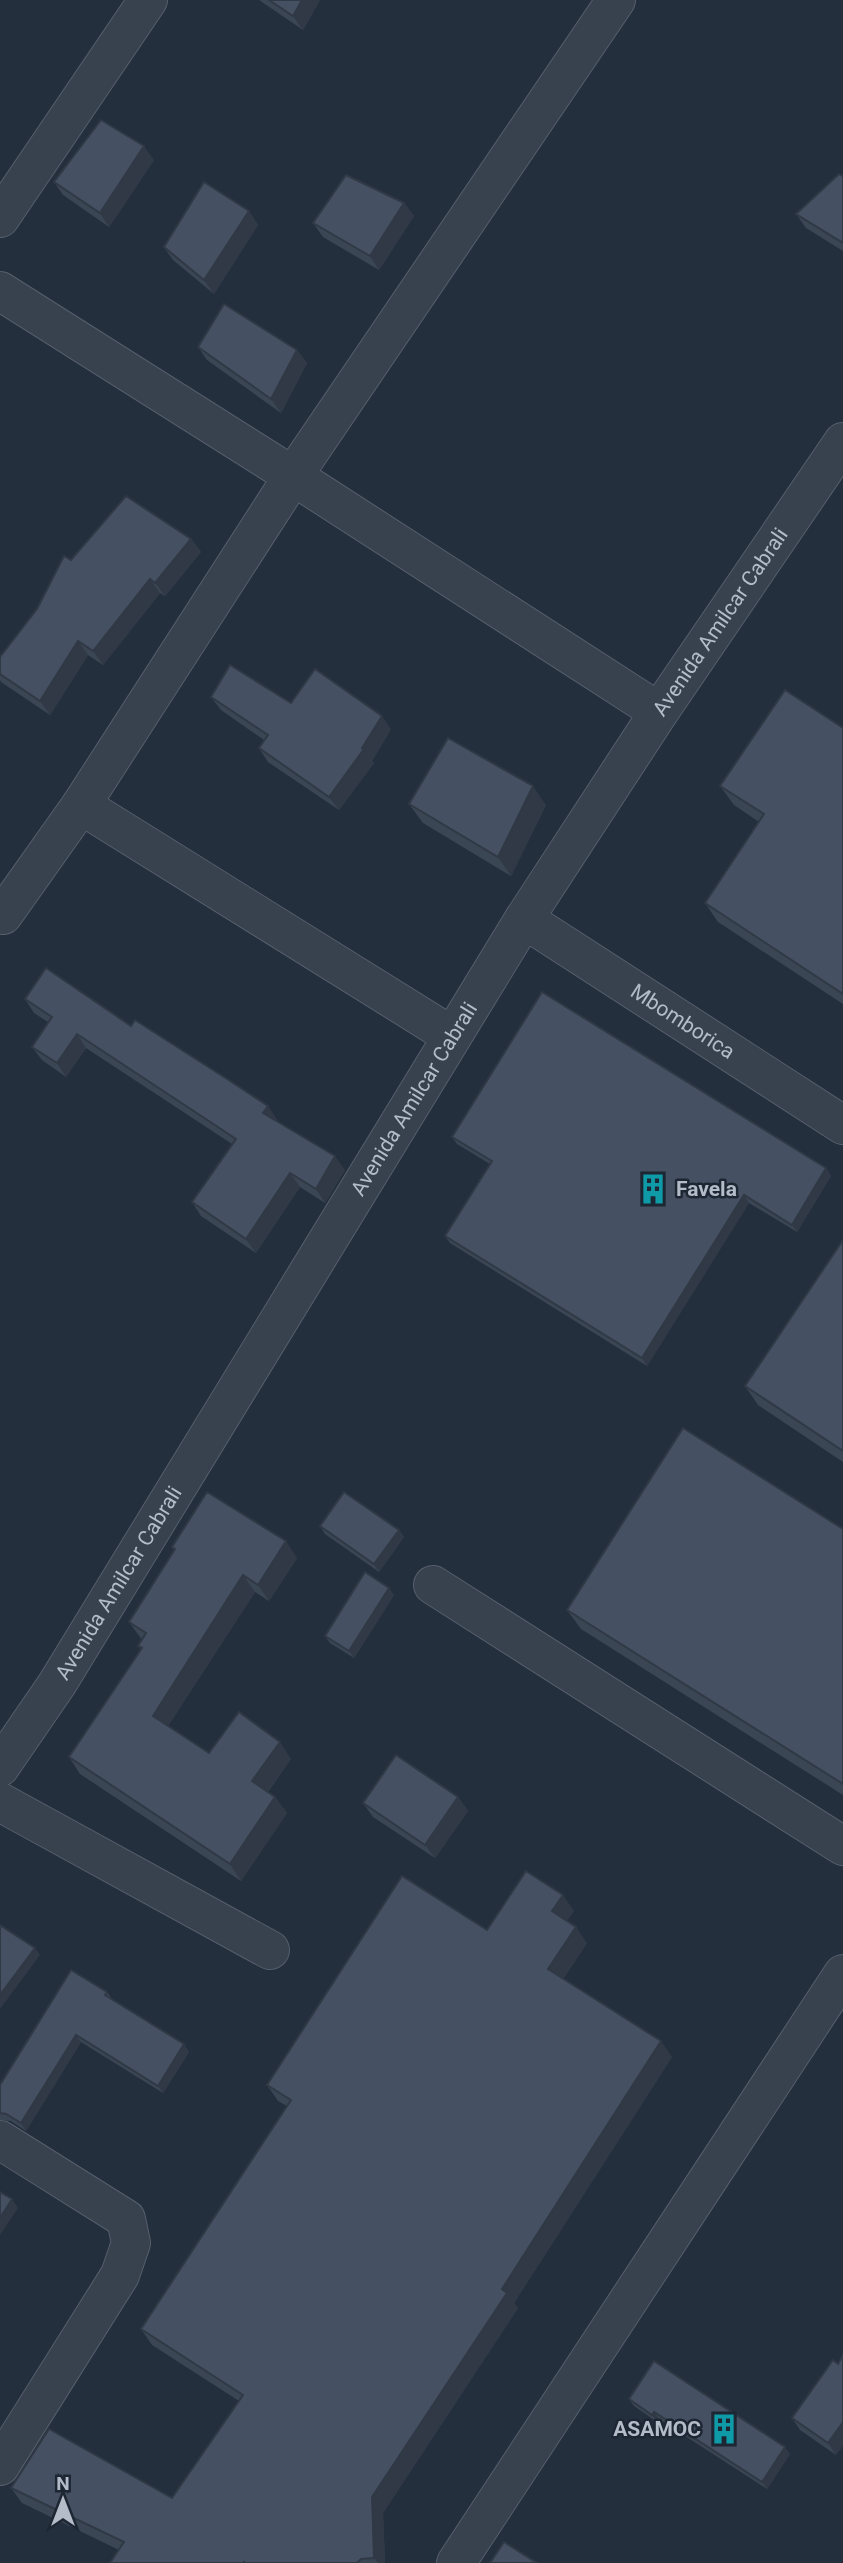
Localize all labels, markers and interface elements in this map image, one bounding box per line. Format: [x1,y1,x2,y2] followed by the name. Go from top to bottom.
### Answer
[648,524,793,720] street label: Avenida Amilcar Cabrali
[626,979,739,1064] street label: Mbomborica
[346,998,482,1200] street label: Avenida Amilcar Cabrali
[636,1172,670,1206] building icon: Favela
[676,1177,737,1201] place label: Favela
[51,1482,187,1684] street label: Avenida Amilcar Cabrali
[707,2412,741,2446] building icon: ASAMOC
[613,2417,701,2441] place label: ASAMOC
[28,2465,98,2535] north arrow
[56,2472,70,2495] text: N

